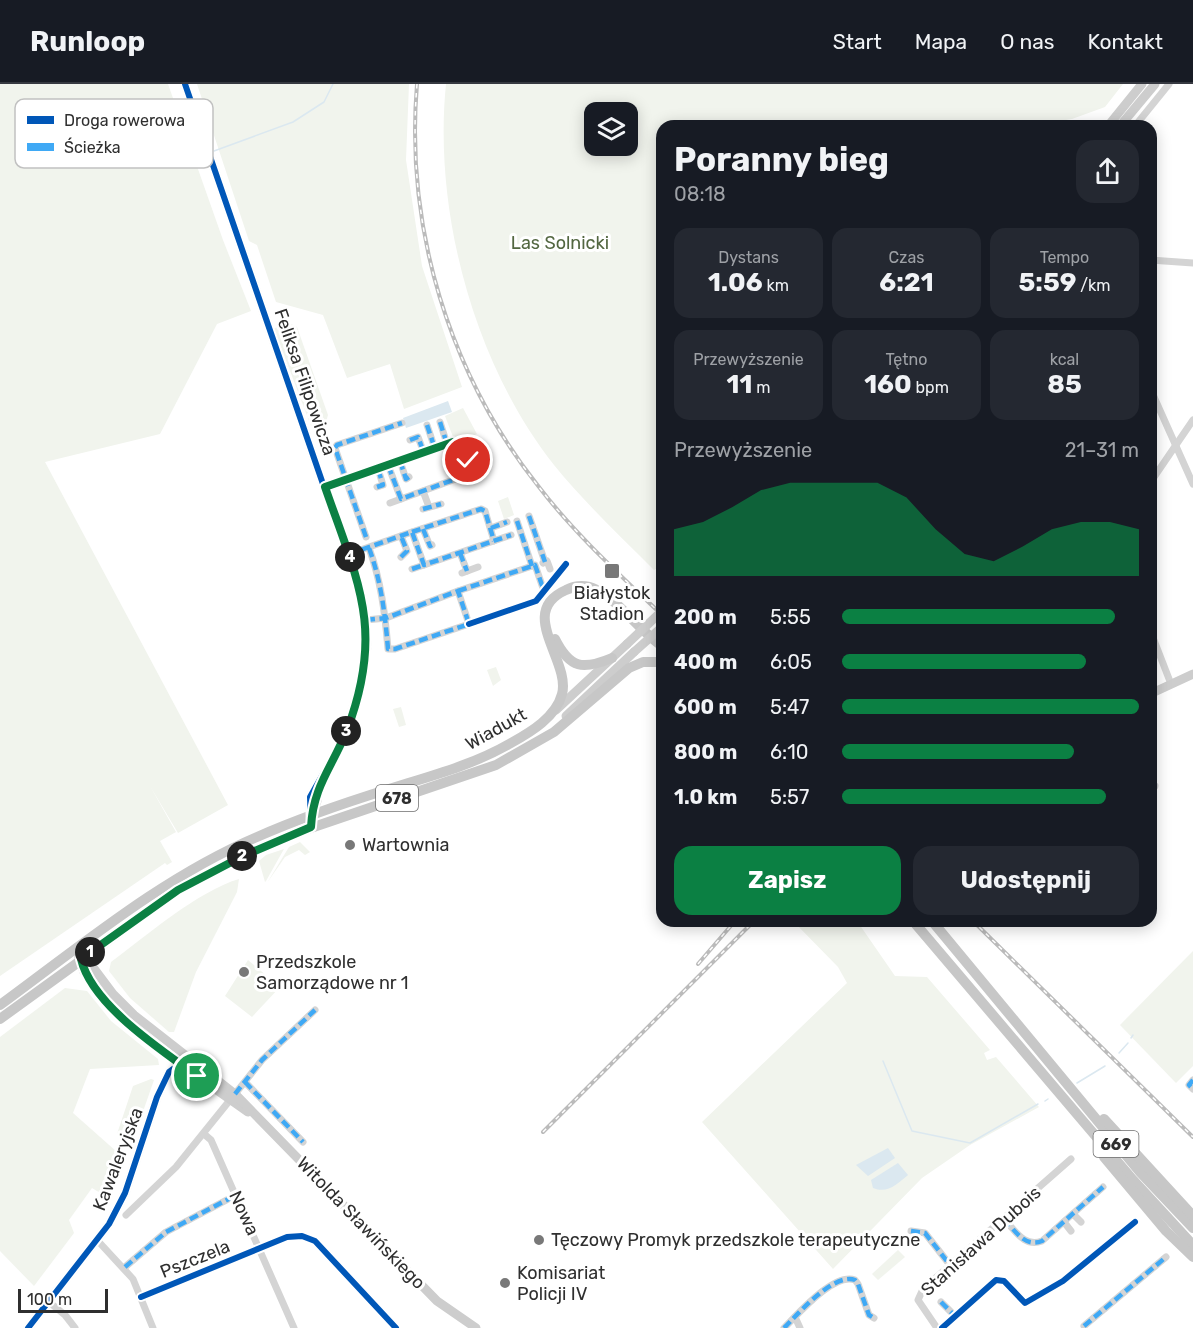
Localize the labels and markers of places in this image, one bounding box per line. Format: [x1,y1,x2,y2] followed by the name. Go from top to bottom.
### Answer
[442,434,493,485] pin
[335,542,365,572] pin: 4
[603,562,621,580] marker: Białystok Stadion
[574,582,651,625] place label: Białystok Stadion
[331,716,361,746] pin: 3
[362,834,450,856] place label: Wartownia
[343,838,357,852] marker: Wartownia
[227,841,257,871] pin: 2
[75,937,105,967] pin: 1
[256,951,408,994] place label: Przedszkole Samorządowe nr 1
[237,965,251,979] marker: Przedszkole Samorządowe nr 1
[171,1050,222,1101] pin
[551,1229,920,1251] place label: Tęczowy Promyk przedszkole terapeutyczne
[532,1233,546,1247] marker: Tęczowy Promyk przedszkole terapeutyczne
[517,1262,605,1305] place label: Komisariat Policji IV
[498,1276,512,1290] marker: Komisariat Policji IV

